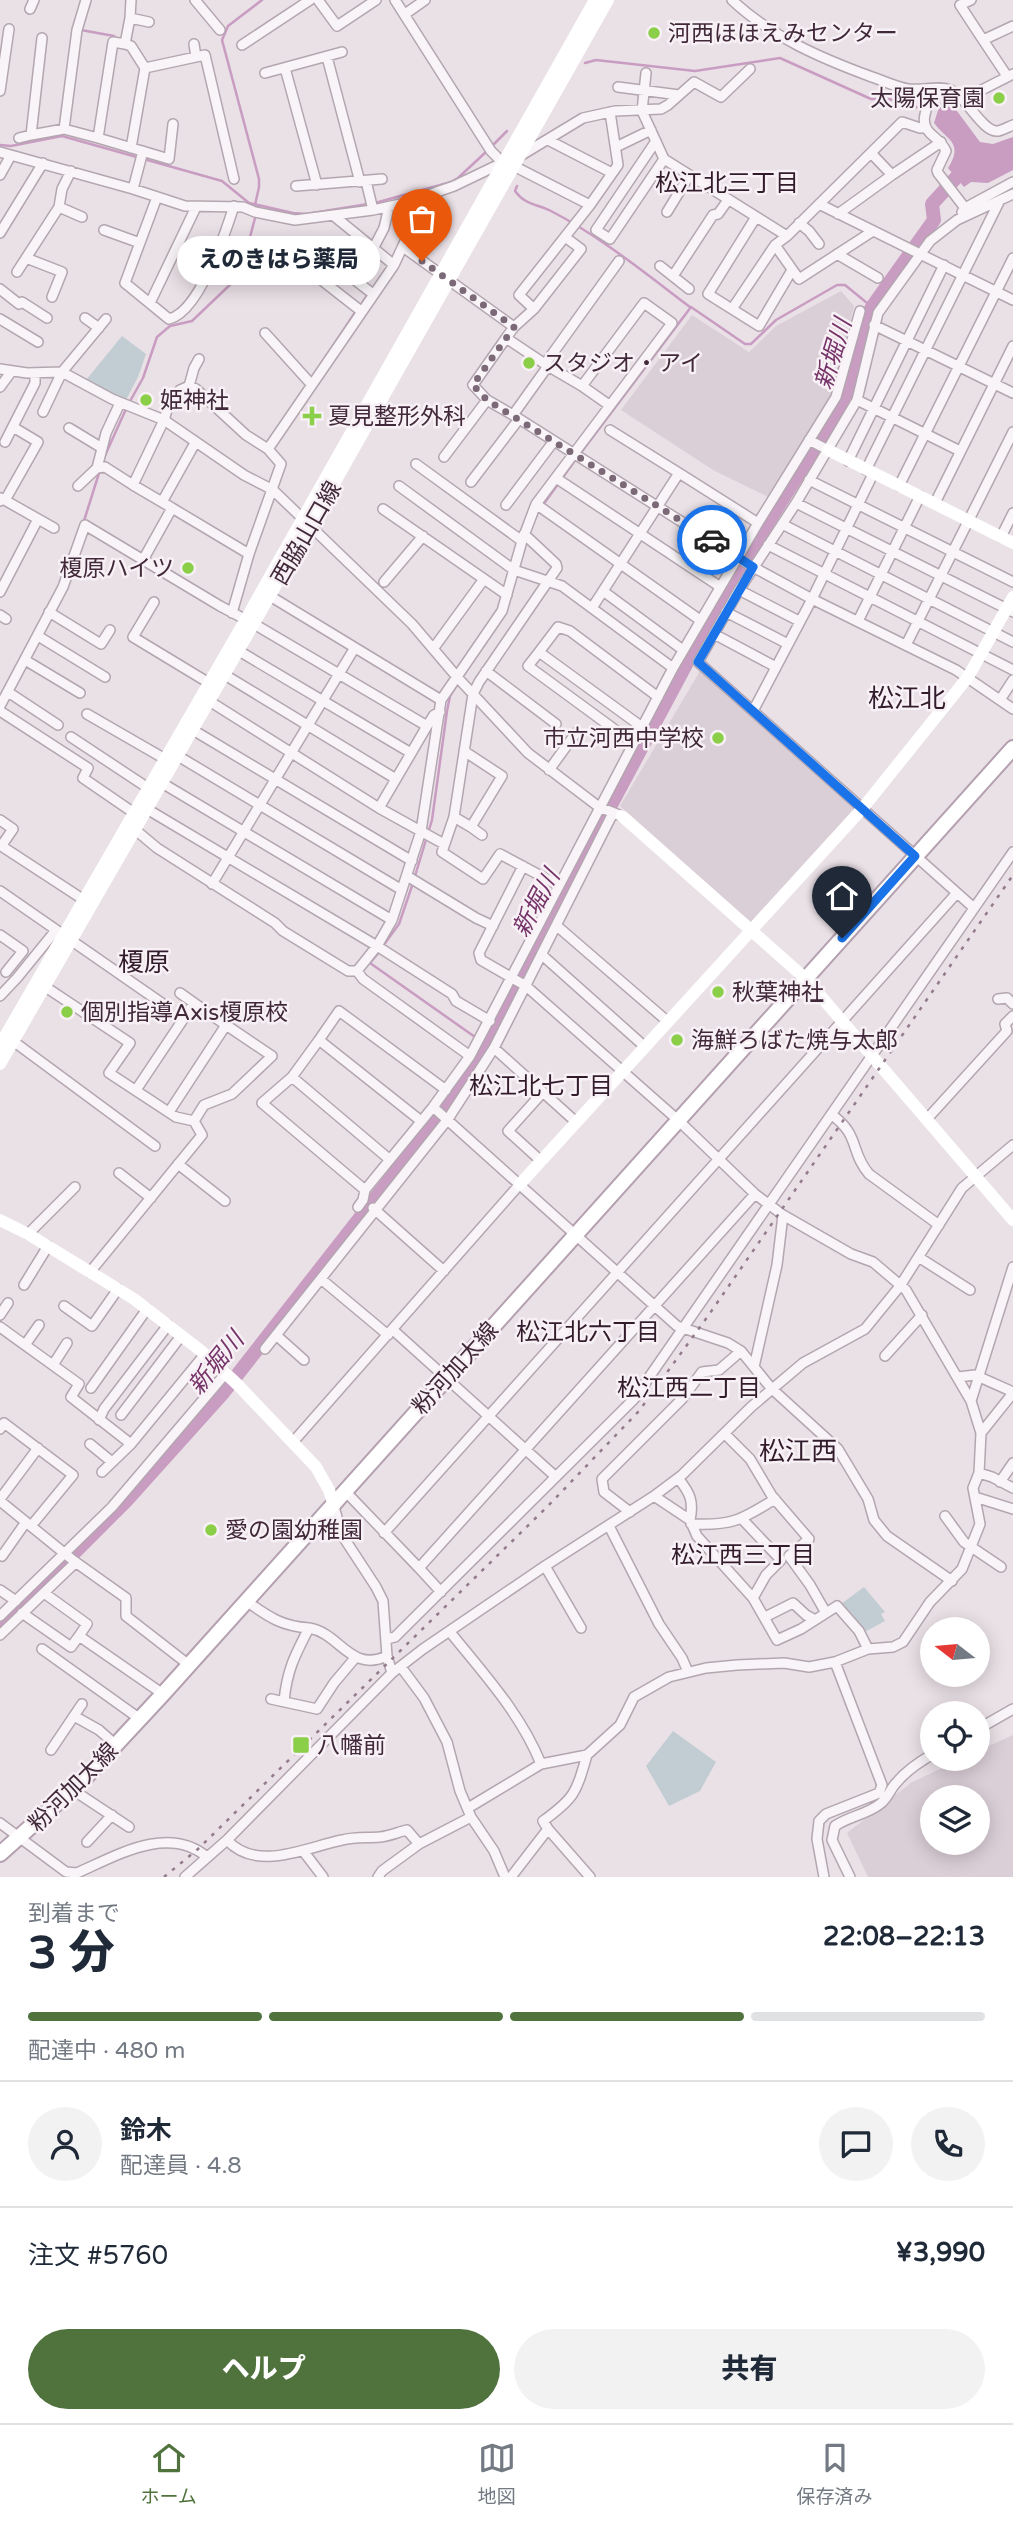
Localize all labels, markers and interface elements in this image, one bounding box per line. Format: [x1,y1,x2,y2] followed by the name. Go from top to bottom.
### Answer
[668,20,898,48] place label: 河西ほほえみセンター
[646,25,662,41] marker: 河西ほほえみセンター
[870,85,985,113] place label: 太陽保育園
[991,90,1007,106] marker: 太陽保育園
[655,169,799,198] district label: 松江北三丁目
[392,189,452,261] pin
[403,200,441,238] icon: bag
[177,236,380,286] callout: えのきはら薬局
[198,246,359,274] text: えのきはら薬局
[809,313,859,393] water label: 新堀川
[543,350,703,378] place label: スタジオ・アイ
[521,355,537,371] marker: スタジオ・アイ
[160,387,229,415] place label: 姫神社
[138,392,154,408] marker: 姫神社
[328,403,466,431] place label: 夏見整形外科
[302,406,322,426] marker: 夏見整形外科
[266,477,348,590] street label: 西脇山口線
[677,505,747,575] courier
[693,521,731,559] icon: car
[59,555,174,583] place label: 榎原ハイツ
[180,560,196,576] marker: 榎原ハイツ
[868,683,946,714] district label: 松江北
[543,725,704,753] place label: 市立河西中学校
[710,730,726,746] marker: 市立河西中学校
[507,862,568,942] water label: 新堀川
[812,866,872,938] pin
[823,877,861,915] icon: home
[118,947,170,978] district label: 榎原
[732,979,824,1007] place label: 秋葉神社
[710,984,726,1000] marker: 秋葉神社
[81,999,288,1027] place label: 個別指導Axis榎原校
[59,1004,75,1020] marker: 個別指導Axis榎原校
[691,1027,898,1055] place label: 海鮮ろばた焼与太郎
[669,1032,685,1048] marker: 海鮮ろばた焼与太郎
[469,1072,613,1101] district label: 松江北七丁目
[407,1317,505,1421] street label: 粉河加太線
[516,1318,660,1347] district label: 松江北六丁目
[182,1324,252,1400] water label: 新堀川
[617,1374,761,1403] district label: 松江西二丁目
[759,1436,837,1467] district label: 松江西
[225,1517,363,1545] place label: 愛の園幼稚園
[203,1522,219,1538] marker: 愛の園幼稚園
[671,1541,815,1570] district label: 松江西三丁目
[920,1617,990,1687] north arrow
[920,1617,990,1855] map controls
[920,1701,990,1771] button: locate
[317,1732,386,1760] place label: 八幡前
[291,1735,311,1755] marker: 八幡前
[23,1737,124,1838] street label: 粉河加太線
[920,1785,990,1855] button: layers
[28,1900,120,1928] text: 到着まで
[823,1921,985,1952] text: 22:08–22:13
[28,1926,115,1981] text: 3 分
[28,2037,185,2065] text: 配達中 · 480 m
[28,2107,102,2181] button: person
[819,2107,893,2181] button: chat
[911,2107,985,2181] button: phone
[120,2115,172,2146] text: 鈴木
[120,2152,242,2180] text: 配達員 · 4.8
[896,2237,985,2268] text: ¥3,990
[28,2240,168,2271] text: 注文 #5760
[28,2329,500,2409] button: ヘルプ
[514,2329,985,2409] button: 共有
[140,2439,197,2508] tab: ホーム
[478,2439,516,2508] tab: 地図
[797,2439,873,2508] tab: 保存済み

